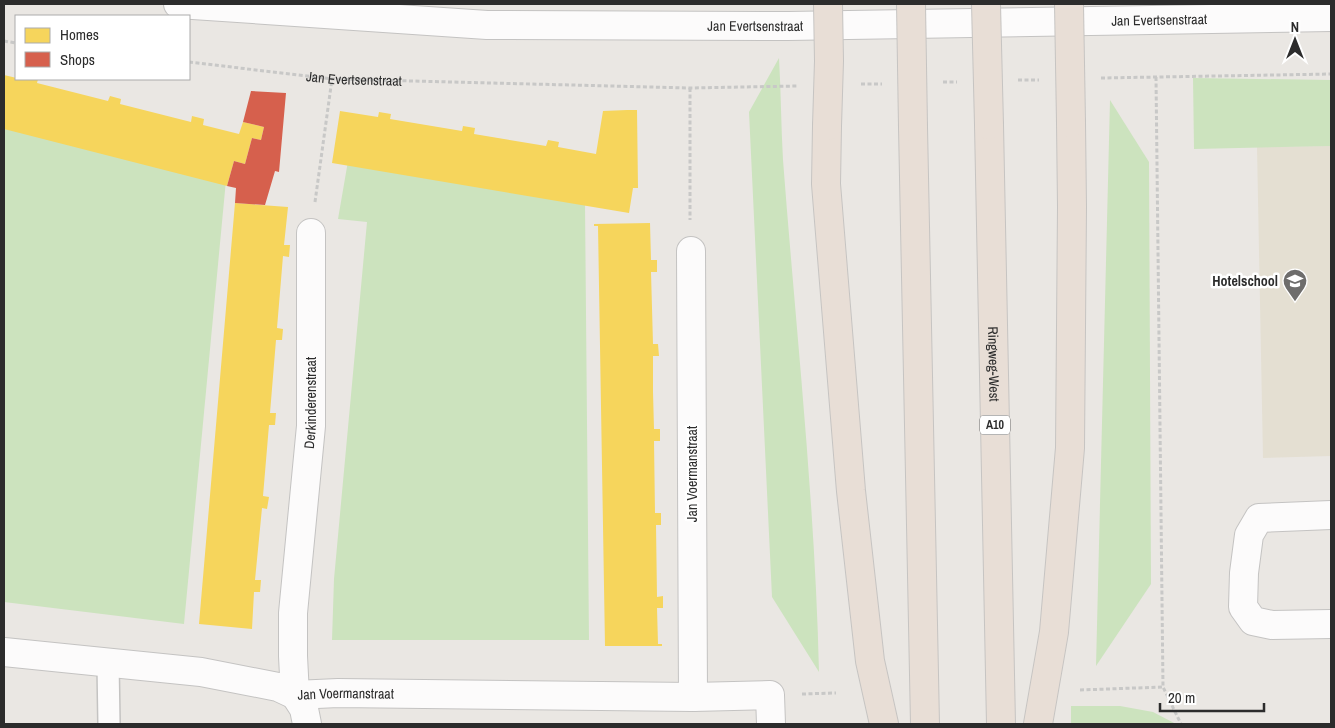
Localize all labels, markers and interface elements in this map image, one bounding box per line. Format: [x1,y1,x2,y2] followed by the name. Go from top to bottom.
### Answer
[1111,10,1207,30] street label: Jan Evertsenstraat
[15,15,190,80] legend
[1270,15,1320,65] north arrow
[707,17,803,35] street label: Jan Evertsenstraat
[1291,18,1299,36] text: N
[60,24,99,45] text: Homes
[60,49,95,70] text: Shops
[305,67,402,90] street label: Jan Evertsenstraat
[1282,268,1308,302] school or university icon: Hotelschool
[1212,272,1278,290] place label: Hotelschool
[984,326,1004,402] street label: Ringweg-West
[300,357,320,450] street label: Derkinderenstraat
[980,416,1010,434] road number: A10
[683,426,701,522] street label: Jan Voermanstraat
[1160,680,1264,712] scale bar
[297,684,394,704] street label: Jan Voermanstraat
[1168,687,1195,708] text: 20 m

